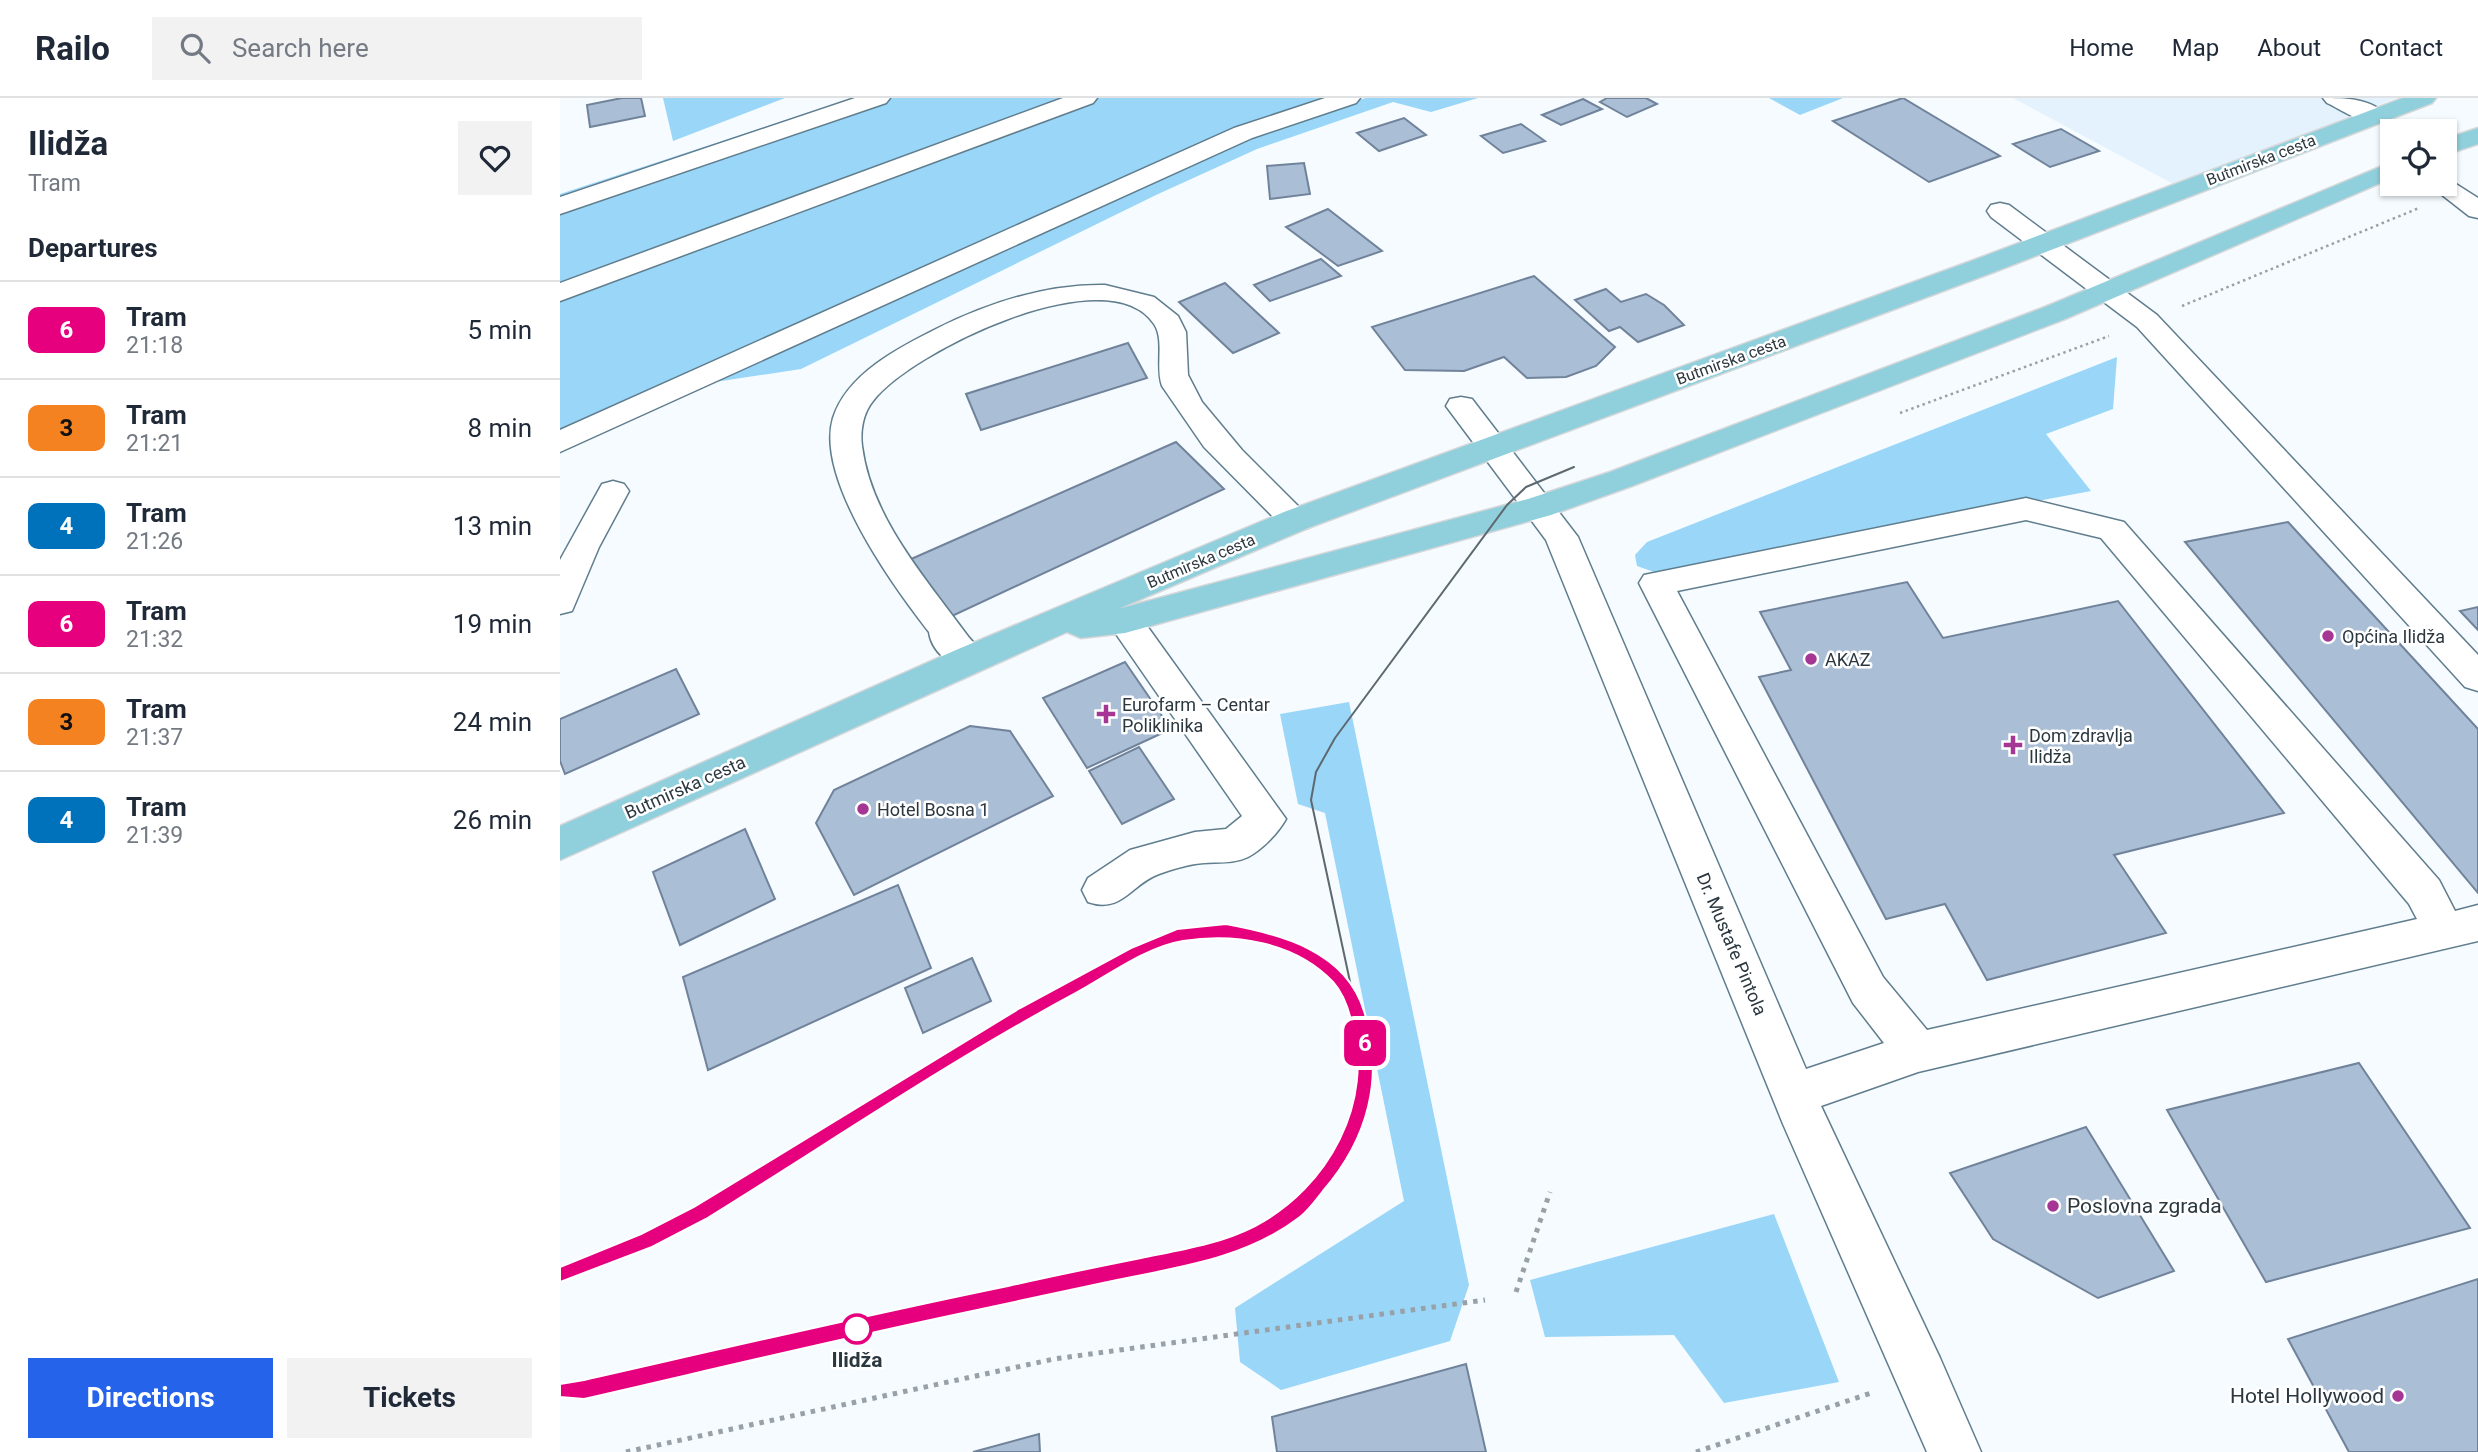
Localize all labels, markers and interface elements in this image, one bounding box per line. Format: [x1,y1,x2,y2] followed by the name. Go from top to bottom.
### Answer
[152,17,642,80] search box
[35,29,110,68] text: Railo
[176,29,214,67] icon: search
[232,33,369,63] text: Search here
[2069,34,2134,62] text: Home
[2172,34,2219,62] text: Map
[2257,34,2321,62] text: About
[2359,34,2443,62] text: Contact
[2380,119,2457,196] map controls
[2380,119,2457,196] button: locate
[458,121,532,195] button: heart
[28,124,108,163] text: Ilidža
[2204,130,2318,190] street label: Butmirska cesta
[28,170,81,197] text: Tram
[28,233,158,263] text: Departures
[126,302,187,332] text: Tram
[467,315,532,345] text: 5 min
[60,316,73,344] text: 6
[1673,331,1789,389] street label: Butmirska cesta
[126,332,183,359] text: 21:18
[126,400,187,430] text: Tram
[467,413,532,443] text: 8 min
[60,414,73,442] text: 3
[126,430,183,457] text: 21:21
[126,498,187,528] text: Tram
[453,511,532,541] text: 13 min
[60,512,73,540] text: 4
[126,528,183,555] text: 21:26
[1144,530,1258,592] street label: Butmirska cesta
[126,596,187,626] text: Tram
[453,609,532,639] text: 19 min
[60,610,73,638] text: 6
[126,626,183,653] text: 21:32
[2342,626,2445,647] place label: Općina Ilidža
[2320,628,2336,644] marker: Općina Ilidža
[1825,649,1871,670] place label: AKAZ
[1803,651,1819,667] marker: AKAZ
[126,694,187,724] text: Tram
[1122,694,1270,736] place label: Eurofarm – Centar Poliklinika
[1096,704,1116,724] marker: Eurofarm – Centar Poliklinika
[453,707,532,737] text: 24 min
[60,708,73,736] text: 3
[126,724,183,751] text: 21:37
[2029,725,2133,767] place label: Dom zdravlja Ilidža
[2003,735,2023,755] marker: Dom zdravlja Ilidža
[621,751,749,823] street label: Butmirska cesta
[126,792,187,822] text: Tram
[877,799,989,820] place label: Hotel Bosna 1
[855,801,871,817] marker: Hotel Bosna 1
[453,805,532,835] text: 26 min
[60,806,73,834] text: 4
[126,822,183,849] text: 21:39
[1693,870,1771,1018] street label: Dr. Mustafe Pintola
[1342,1020,1388,1066] line badge: 6
[1358,1029,1372,1057] text: 6
[2067,1194,2222,1218] place label: Poslovna zgrada
[2045,1198,2061,1214] marker: Poslovna zgrada
[842,1314,872,1344] marker: Ilidža
[831,1348,883,1372] place label: Ilidža
[28,1358,273,1438] button: Directions
[287,1358,532,1438] button: Tickets
[2230,1384,2384,1408] place label: Hotel Hollywood
[2390,1388,2406,1404] marker: Hotel Hollywood

